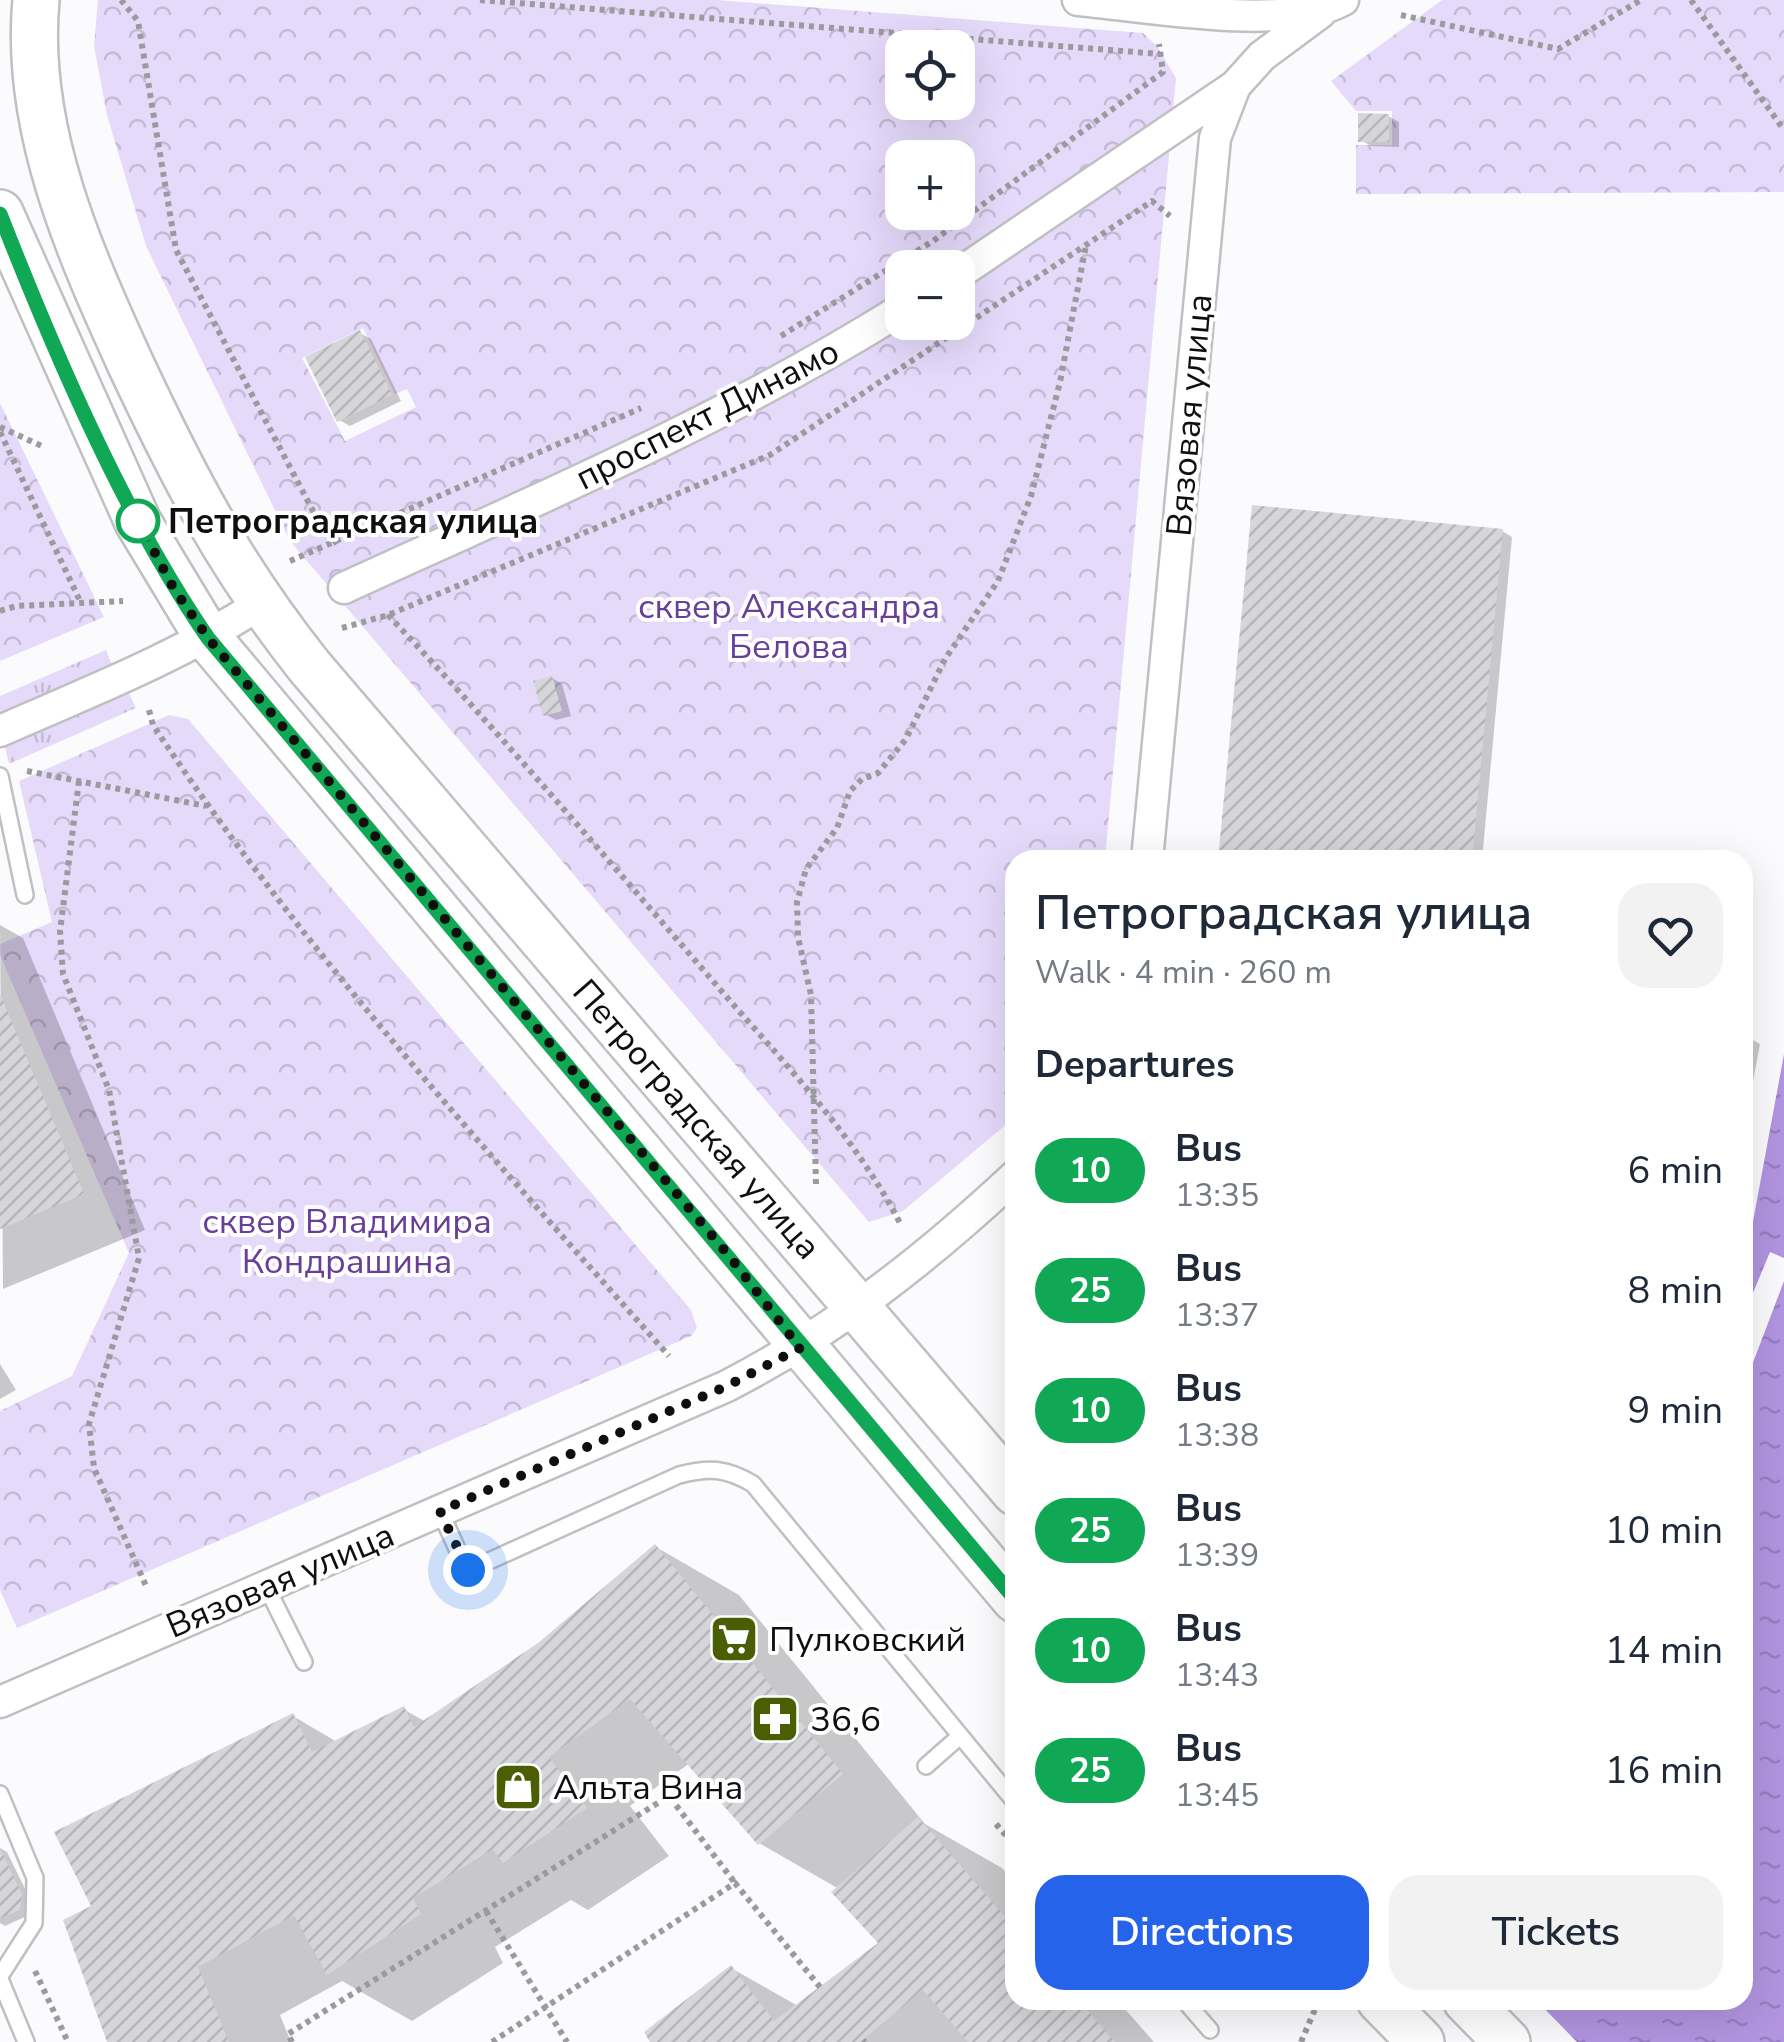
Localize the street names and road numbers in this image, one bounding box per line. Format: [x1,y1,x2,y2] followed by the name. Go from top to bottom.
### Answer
[1155,292,1224,538] street label: Вязовая улица
[567,328,847,501] street label: проспект Динамо
[562,969,831,1269] street label: Петроградская улица
[159,1511,401,1650] street label: Вязовая улица

